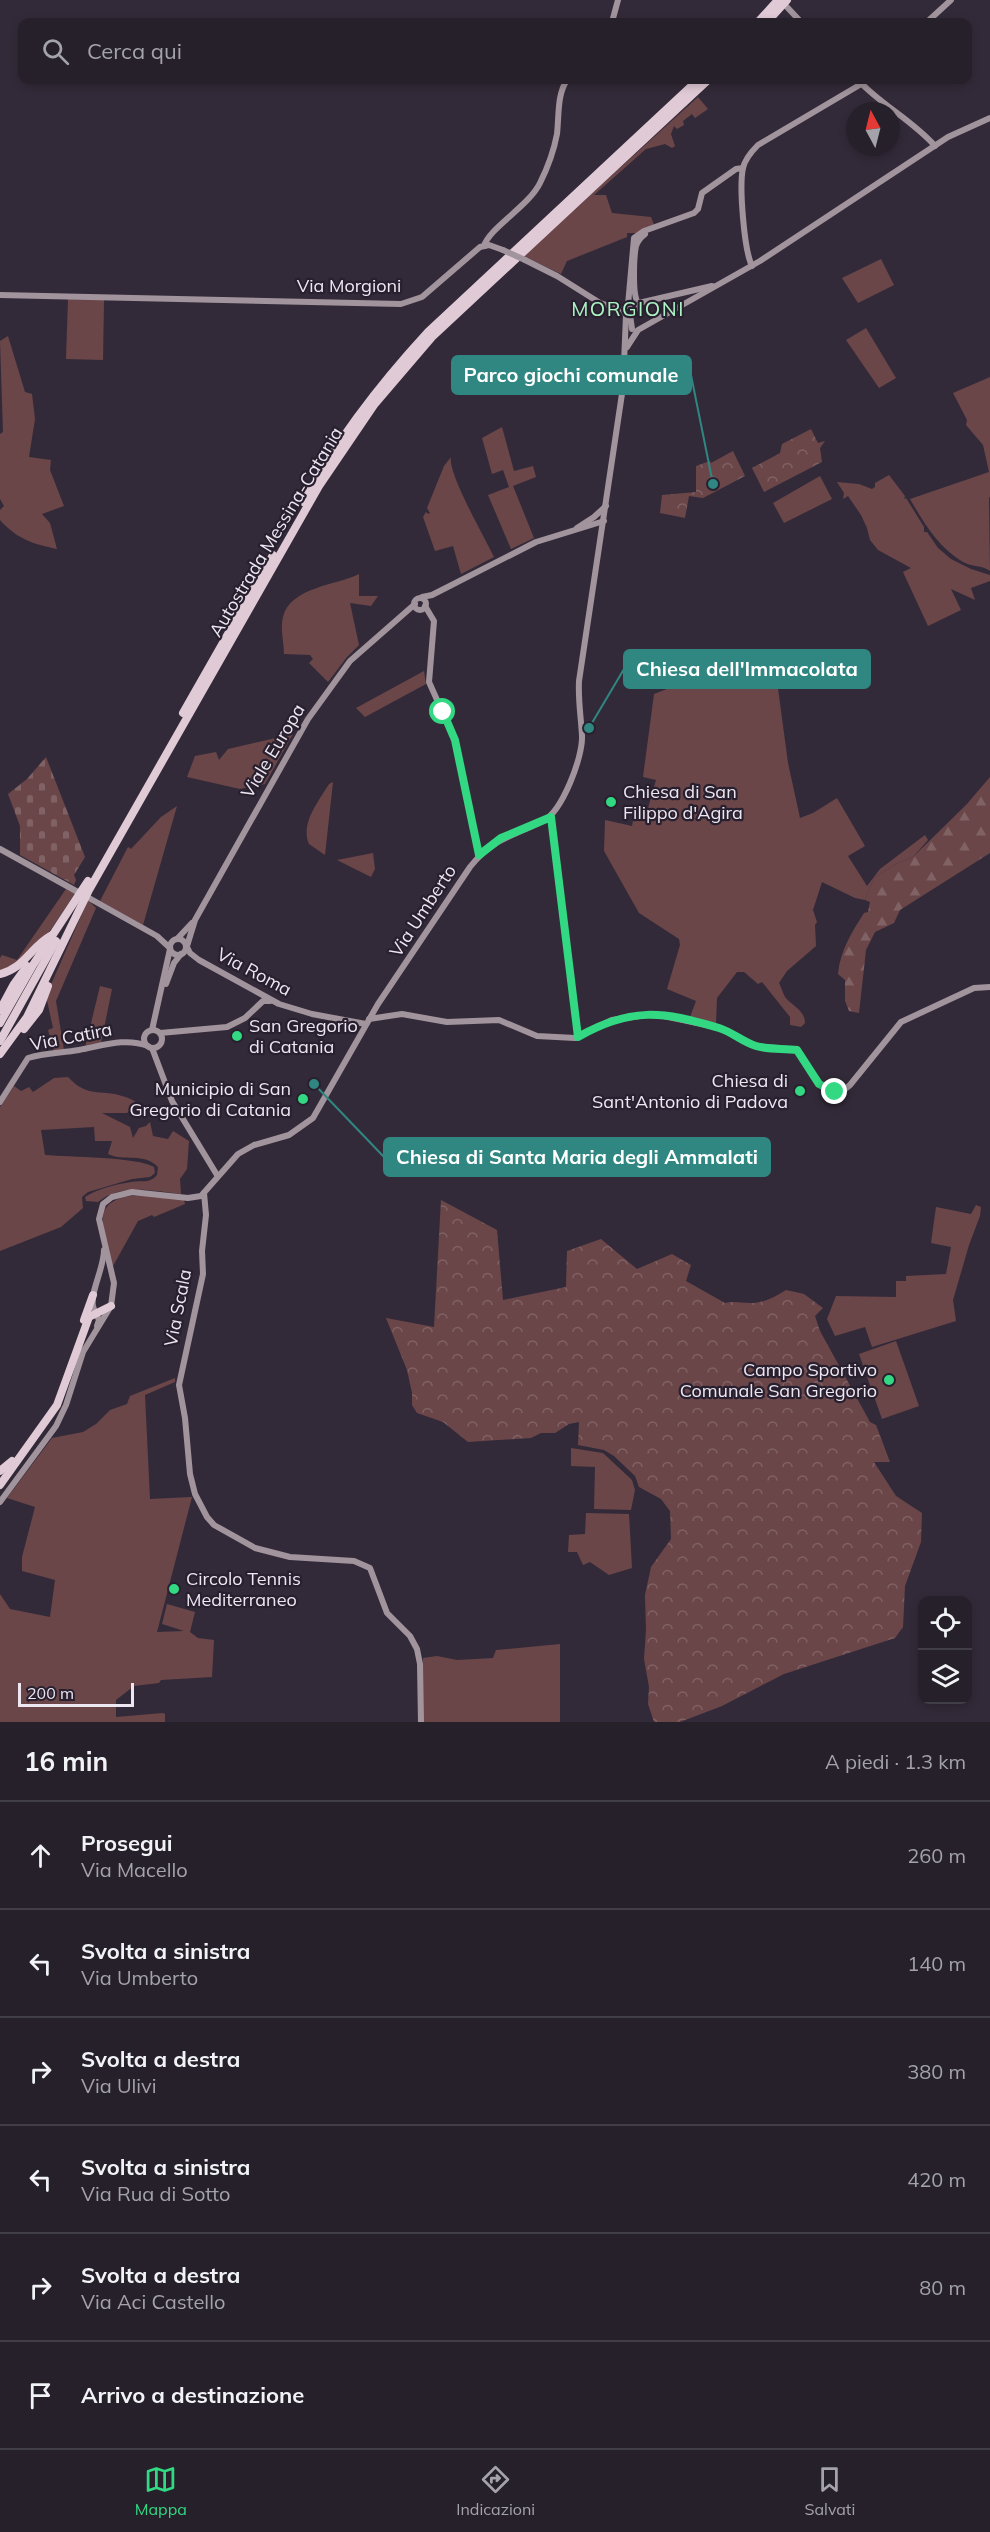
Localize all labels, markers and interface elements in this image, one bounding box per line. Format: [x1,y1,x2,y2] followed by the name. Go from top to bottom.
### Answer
[18,18,972,84] search box
[39,35,72,68] icon: search
[87,37,182,65] text: Cerca qui
[846,102,900,156] north arrow
[297,274,401,297] street label: Via Morgioni
[571,296,685,321] district label: MORGIONI
[452,356,691,394] callout: Parco giochi comunale
[464,362,678,387] text: Parco giochi comunale
[204,423,347,641] street label: Autostrada Messina-Catania
[624,650,870,688] callout: Chiesa dell'Immacolata
[636,656,858,681] text: Chiesa dell'Immacolata
[429,698,455,724] route start
[235,700,310,802] street label: Viale Europa
[623,780,743,824] place label: Chiesa di San Filippo d'Agira
[604,795,618,809] marker: Chiesa di San Filippo d'Agira
[384,860,461,961] street label: Via Umberto
[213,942,296,1001] street label: Via Roma
[249,1014,358,1058] place label: San Gregorio di Catania
[28,1017,114,1056] street label: Via Catira
[230,1029,244,1043] marker: San Gregorio di Catania
[592,1069,788,1113] place label: Chiesa di Sant'Antonio di Padova
[129,1077,291,1121] place label: Municipio di San Gregorio di Catania
[821,1078,847,1104] route end
[793,1084,807,1098] marker: Chiesa di Sant'Antonio di Padova
[296,1092,310,1106] marker: Municipio di San Gregorio di Catania
[384,1138,770,1176] callout: Chiesa di Santa Maria degli Ammalati
[396,1144,758,1169] text: Chiesa di Santa Maria degli Ammalati
[159,1267,196,1349] street label: Via Scala
[680,1358,877,1402] place label: Campo Sportivo Comunale San Gregorio
[882,1373,896,1387] marker: Campo Sportivo Comunale San Gregorio
[186,1567,301,1611] place label: Circolo Tennis Mediterraneo
[167,1582,181,1596] marker: Circolo Tennis Mediterraneo
[918,1596,972,1704] map controls
[918,1596,972,1650] button: locate
[918,1650,972,1704] button: layers
[18,1680,134,1708] scale bar
[27,1683,74,1703] text: 200 m
[24,1745,108,1778] text: 16 min
[825,1749,966,1774] text: A piedi · 1.3 km
[81,1829,173,1857] text: Prosegui
[24,1839,57,1872] icon: ahead
[907,1843,966,1868] text: 260 m
[81,1857,188,1882] text: Via Macello
[81,1937,250,1965] text: Svolta a sinistra
[24,1947,57,1980] icon: left
[907,1951,966,1976] text: 140 m
[81,1965,198,1990] text: Via Umberto
[81,2045,240,2073] text: Svolta a destra
[24,2055,57,2088] icon: right
[907,2059,966,2084] text: 380 m
[81,2073,156,2098] text: Via Ulivi
[81,2153,250,2181] text: Svolta a sinistra
[24,2163,57,2196] icon: left
[907,2167,966,2192] text: 420 m
[81,2181,230,2206] text: Via Rua di Sotto
[81,2261,240,2289] text: Svolta a destra
[24,2271,57,2304] icon: right
[919,2275,966,2300] text: 80 m
[81,2289,225,2314] text: Via Aci Castello
[24,2379,57,2412] icon: arrive
[81,2381,304,2409] text: Arrivo a destinazione
[135,2463,187,2519] tab: Mappa
[456,2463,535,2519] tab: Indicazioni
[805,2463,855,2519] tab: Salvati

